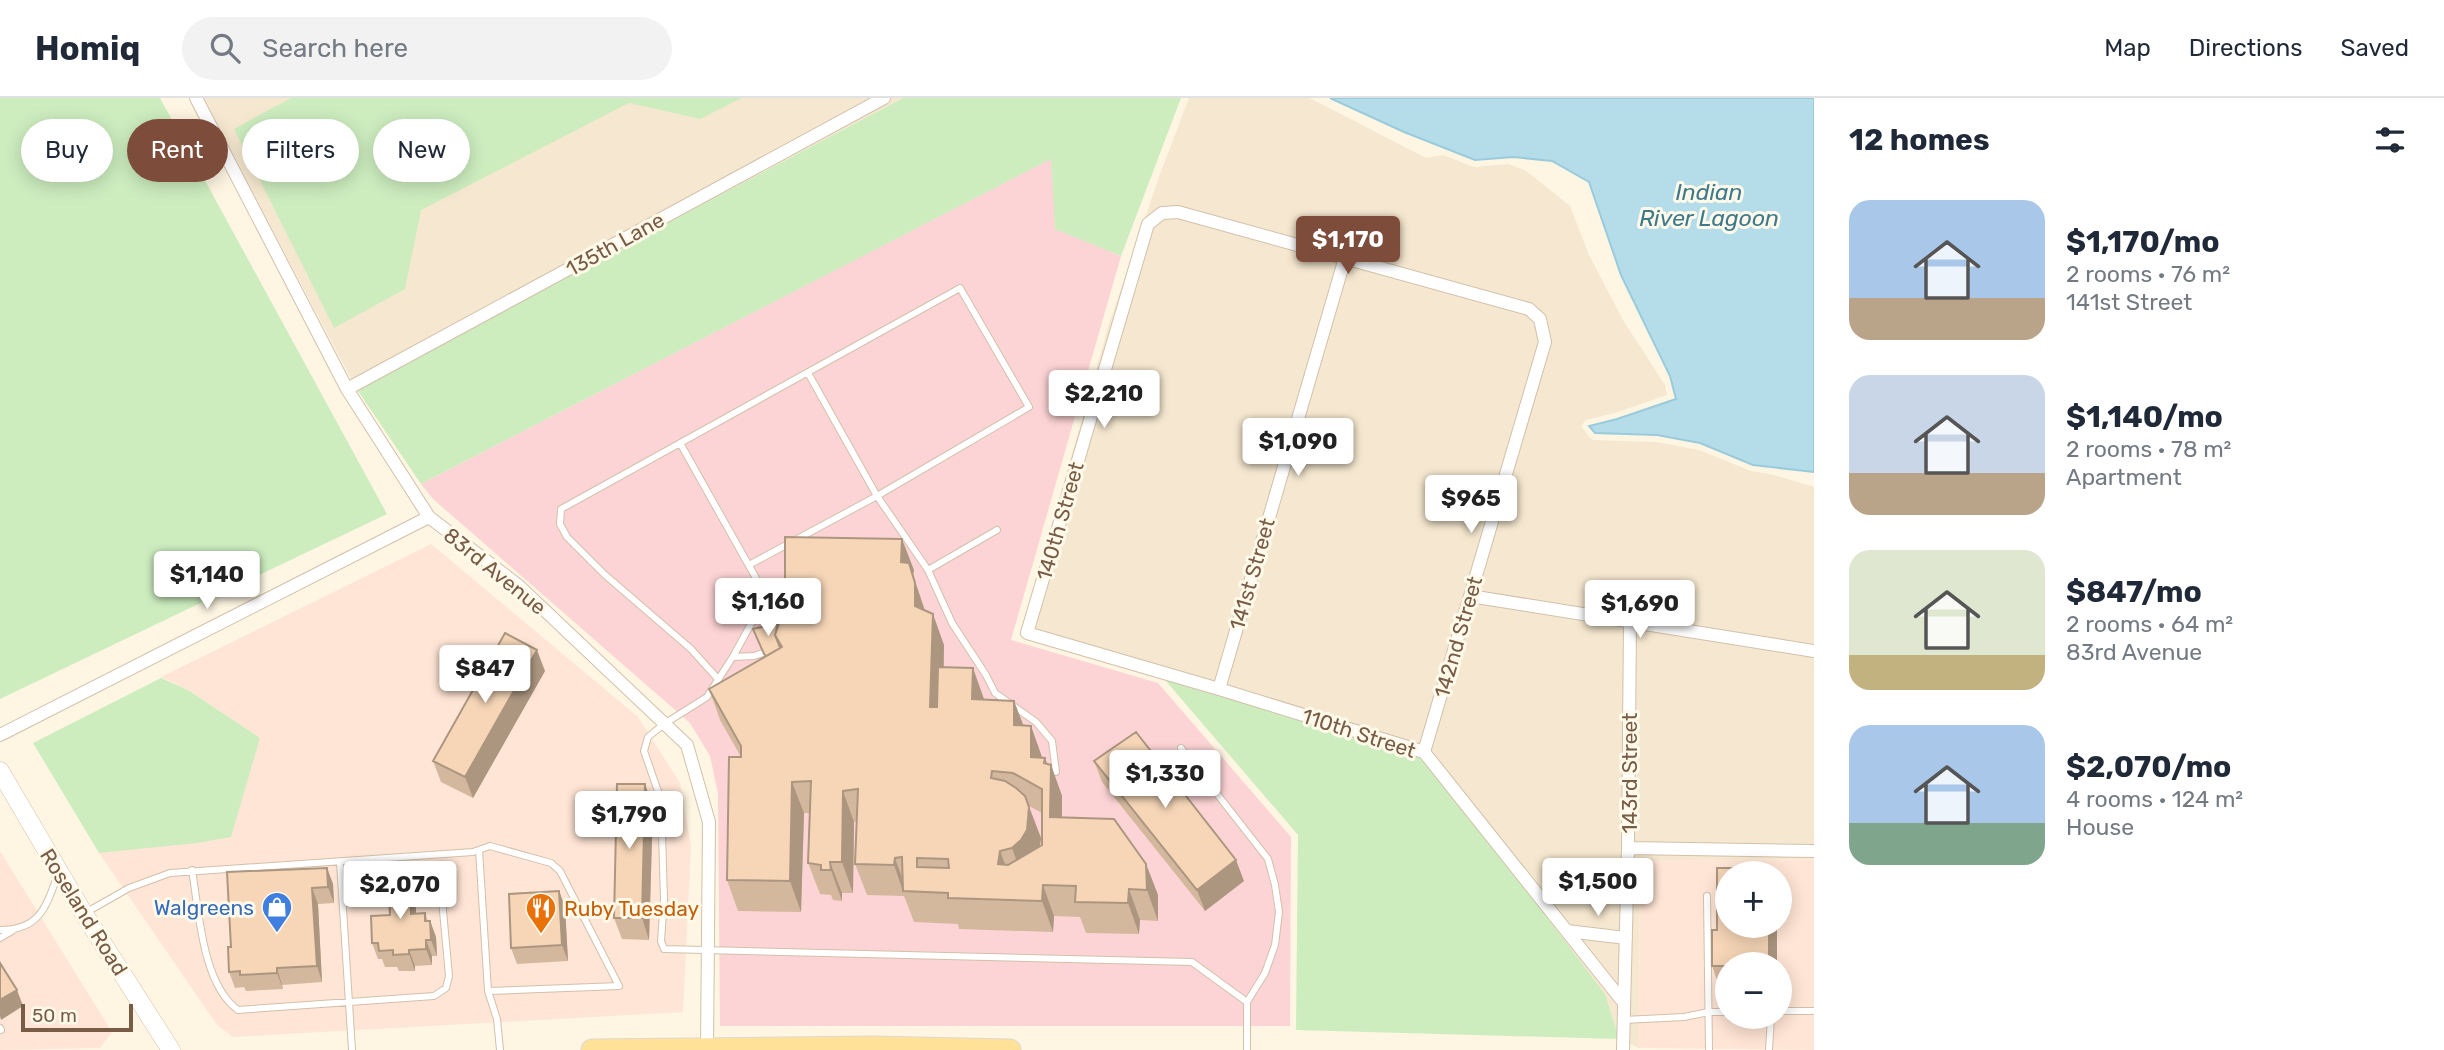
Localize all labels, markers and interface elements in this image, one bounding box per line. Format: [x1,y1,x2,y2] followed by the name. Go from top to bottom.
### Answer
[182,17,672,80] search box
[35,29,140,68] text: Homiq
[206,29,244,67] icon: search
[262,33,408,64] text: Search here
[2104,34,2151,62] text: Map
[2189,34,2302,62] text: Directions
[2340,34,2409,62] text: Saved
[21,119,113,182] chip: Buy
[127,119,228,182] chip: Rent
[242,119,359,182] chip: Filters
[373,119,470,182] chip: New
[2371,121,2409,159] icon: filters
[1849,122,1990,158] text: 12 homes
[1639,178,1779,232] water label: Indian River Lagoon
[562,207,668,281] street label: 135th Lane
[1291,216,1405,276] pin: $1,170
[2066,224,2220,260] text: $1,170/mo
[1312,225,1384,253] text: $1,170
[1905,228,1989,312] icon: home
[2066,260,2230,288] text: 2 rooms · 76 m²
[2066,288,2192,316] text: 141st Street
[1047,370,1161,430] pin: $2,210
[1065,379,1143,407] text: $2,210
[2066,399,2223,435] text: $1,140/mo
[1905,403,1989,487] icon: home
[1241,418,1355,478] pin: $1,090
[1258,427,1338,455] text: $1,090
[2066,435,2231,463] text: 2 rooms · 78 m²
[1031,459,1089,583] street label: 140th Street
[2066,463,2182,491] text: Apartment
[1430,476,1512,535] pin: $965
[1441,484,1501,512] text: $965
[1224,515,1280,633] street label: 141st Street
[439,522,551,620] street label: 83rd Avenue
[150,552,264,611] pin: $1,140
[170,560,244,588] text: $1,140
[1429,573,1487,701] street label: 142nd Street
[2066,574,2202,610] text: $847/mo
[711,578,825,638] pin: $1,160
[1905,578,1989,662] icon: home
[1583,580,1697,640] pin: $1,690
[731,587,805,615] text: $1,160
[1601,589,1679,617] text: $1,690
[2066,610,2233,638] text: 2 rooms · 64 m²
[2066,638,2202,666] text: 83rd Avenue
[444,646,526,705] pin: $847
[455,654,515,682] text: $847
[1299,703,1419,763] street label: 110th Street
[1617,713,1642,833] street label: 143rd Street
[2066,749,2231,785] text: $2,070/mo
[1108,750,1222,810] pin: $1,330
[1905,753,1989,837] icon: home
[1125,759,1205,787] text: $1,330
[2066,785,2243,813] text: 4 rooms · 124 m²
[572,792,686,851] pin: $1,790
[591,800,667,828] text: $1,790
[2066,813,2134,841] text: House
[35,844,133,980] street label: Roseland Road
[1541,858,1655,918] pin: $1,500
[1715,861,1792,1029] map controls
[1715,861,1792,938] button: +
[343,862,457,921] pin: $2,070
[1558,867,1638,895] text: $1,500
[359,870,441,898] text: $2,070
[260,890,294,934] shop icon: Walgreens
[524,891,558,935] restaurant icon: Ruby Tuesday
[154,895,254,920] place label: Walgreens
[564,896,700,921] place label: Ruby Tuesday
[1715,952,1792,1029] button: −
[21,1001,133,1033] scale bar
[32,1004,77,1027] text: 50 m

